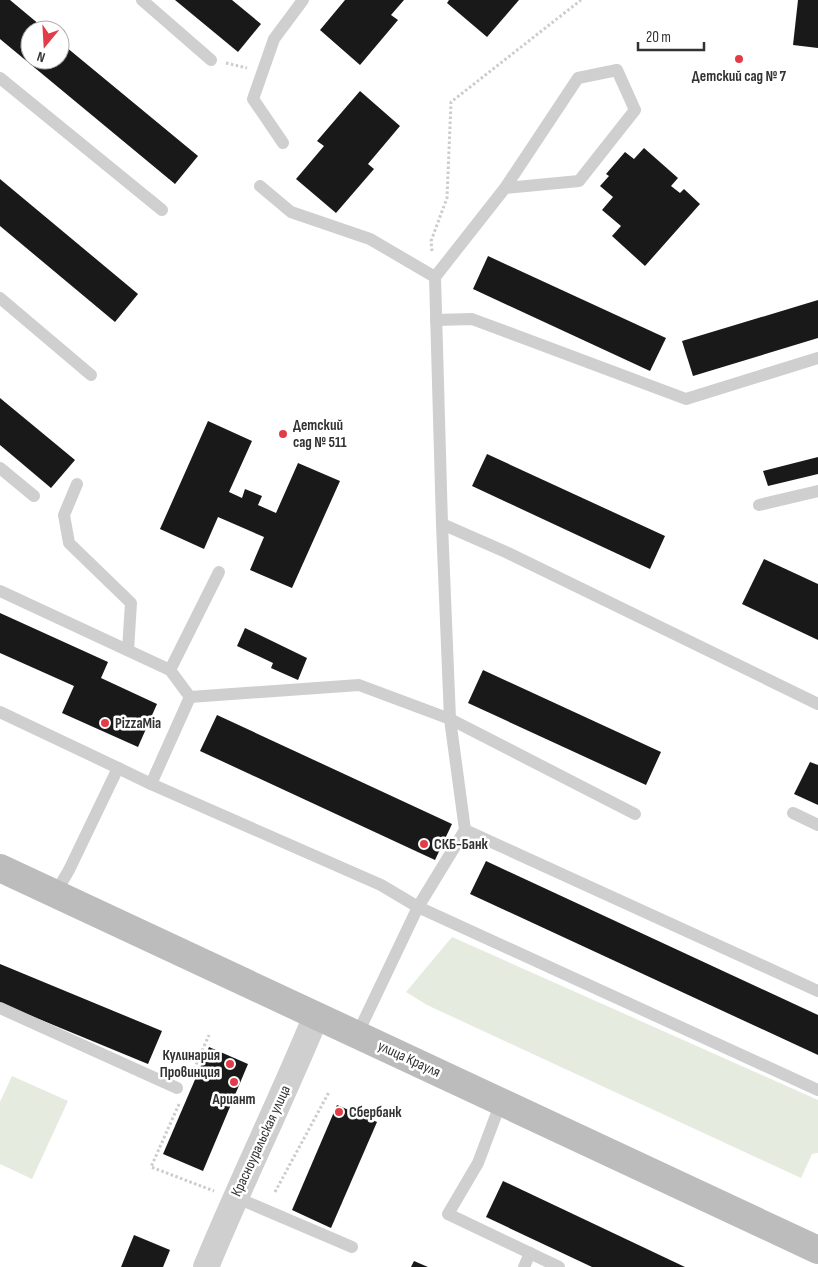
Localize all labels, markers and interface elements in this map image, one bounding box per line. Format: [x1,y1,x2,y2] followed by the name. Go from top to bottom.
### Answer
[20,20,70,70] north arrow
[638,20,704,52] scale bar
[646,28,671,47] text: 20 m
[35,48,47,66] text: N
[733,53,745,65] marker: Детский сад № 7
[692,67,787,86] place label: Детский сад № 7
[293,416,347,452] place label: Детский сад № 511
[277,428,289,440] marker: Детский сад № 511
[115,714,161,733] place label: PizzaMia
[99,717,111,729] marker: PizzaMia
[434,835,488,854] place label: СКБ-Банк
[418,838,430,850] marker: СКБ-Банк
[375,1036,444,1082] street label: улица Крауля
[160,1046,220,1082] place label: Кулинария Провинция
[224,1058,236,1070] marker: Кулинария Провинция
[228,1076,240,1088] marker: Ариант
[227,1082,295,1200] street label: Красноуральская улица
[211,1090,256,1109] place label: Ариант
[349,1103,402,1122] place label: Сбербанк
[333,1106,345,1118] marker: Сбербанк

